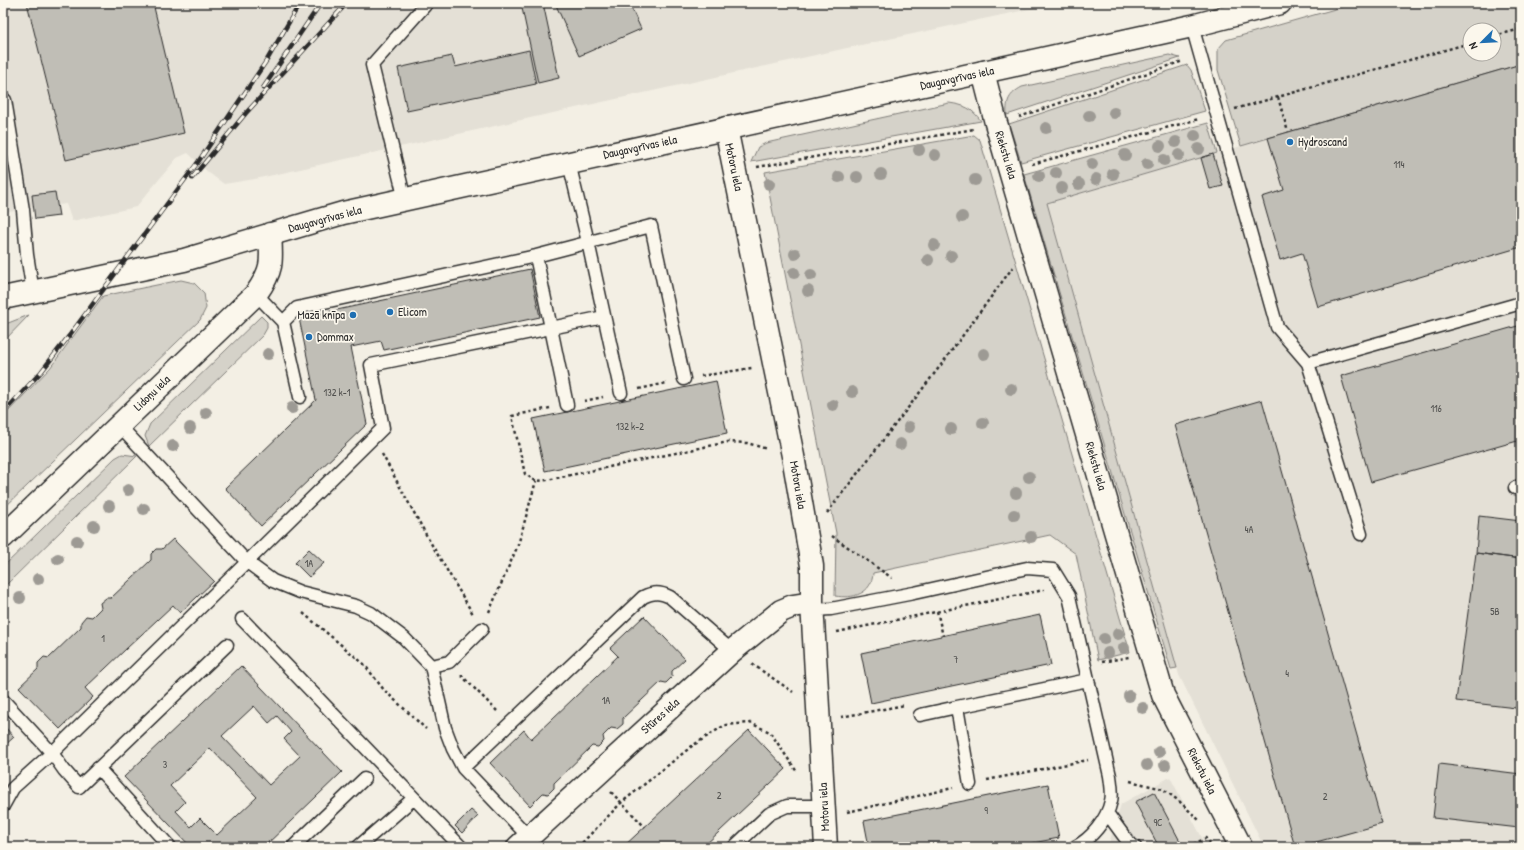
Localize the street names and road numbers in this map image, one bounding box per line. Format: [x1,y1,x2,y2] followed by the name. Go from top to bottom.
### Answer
[918,61,996,94] street label: Daugavgrīvas iela
[991,129,1022,181] street label: Riekstu iela
[601,130,679,163] street label: Daugavgrīvas iela
[721,141,748,193] street label: Motoru iela
[286,201,364,236] street label: Daugavgrīvas iela
[130,371,174,414] street label: Lidoņu iela
[1081,440,1112,492] street label: Riekstu iela
[786,460,811,511] street label: Motoru iela
[637,694,683,738] street label: Stūres iela
[1184,745,1221,797] street label: Riekstu iela
[814,782,833,832] street label: Motoru iela

